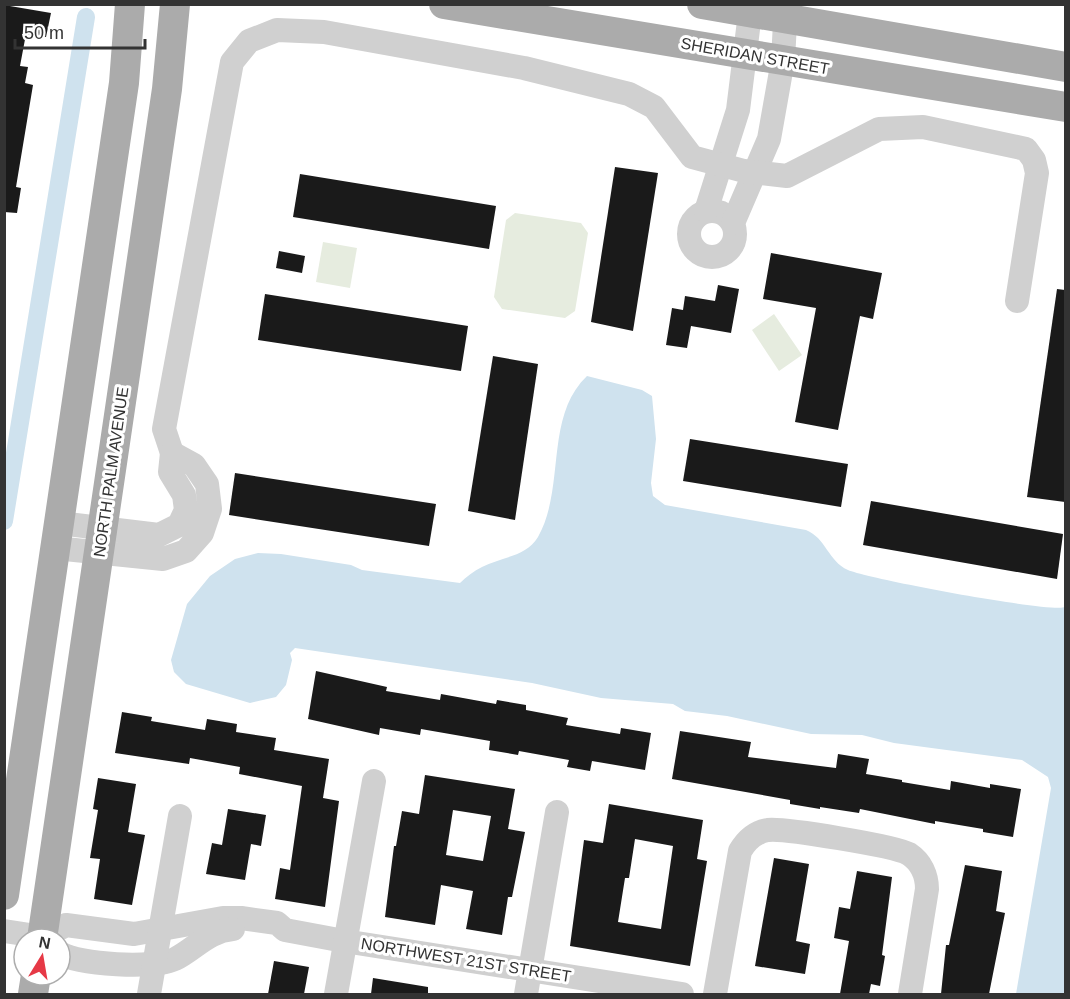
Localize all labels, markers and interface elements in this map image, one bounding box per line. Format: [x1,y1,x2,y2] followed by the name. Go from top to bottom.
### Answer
[15,12,146,50] scale bar
[24,23,64,43] text: 50 m
[680,35,831,77] street label: SHERIDAN STREET
[91,386,131,558] street label: NORTH PALM AVENUE
[12,927,72,987] north arrow
[37,933,52,952] text: N
[360,935,572,985] street label: NORTHWEST 21ST STREET

